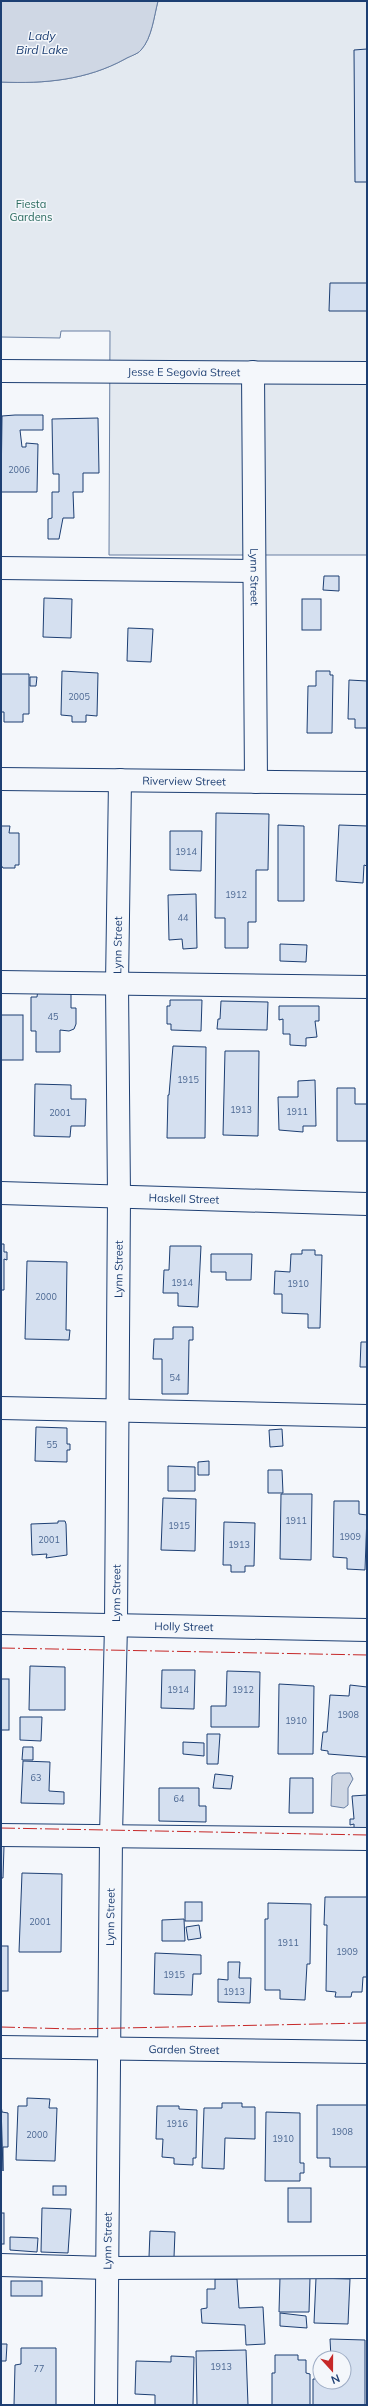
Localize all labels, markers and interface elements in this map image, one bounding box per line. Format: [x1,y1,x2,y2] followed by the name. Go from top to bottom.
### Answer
[16,28,68,57] water label: Lady Bird Lake
[9,197,53,224] park label: Fiesta Gardens
[128,365,241,379] street label: Jesse E Segovia Street
[8,464,30,475] house number: 2006
[247,548,262,606] street label: Lynn Street
[68,691,90,702] house number: 2005
[142,774,226,788] street label: Riverview Street
[175,846,197,857] house number: 1914
[225,889,247,900] house number: 1912
[178,912,189,923] house number: 44
[110,916,125,974] street label: Lynn Street
[48,1011,59,1022] house number: 45
[177,1074,199,1085] house number: 1915
[230,1104,252,1115] house number: 1913
[286,1106,308,1117] house number: 1911
[49,1107,71,1118] house number: 2001
[148,1190,220,1207] street label: Haskell Street
[111,1240,126,1298] street label: Lynn Street
[171,1277,193,1288] house number: 1914
[287,1278,309,1289] house number: 1910
[35,1291,57,1302] house number: 2000
[170,1372,181,1383] house number: 54
[47,1439,58,1450] house number: 55
[285,1515,307,1526] house number: 1911
[168,1520,190,1531] house number: 1915
[339,1531,361,1542] house number: 1909
[38,1534,60,1545] house number: 2001
[228,1539,250,1550] house number: 1913
[109,1564,123,1622] street label: Lynn Street
[154,1619,214,1634] street label: Holly Street
[167,1684,189,1695] house number: 1914
[232,1684,254,1695] house number: 1912
[337,1709,359,1720] house number: 1908
[285,1715,307,1726] house number: 1910
[31,1772,41,1783] house number: 63
[174,1793,185,1804] house number: 64
[103,1888,118,1946] street label: Lynn Street
[29,1916,51,1927] house number: 2001
[277,1937,299,1948] house number: 1911
[336,1946,358,1957] house number: 1909
[163,1969,185,1980] house number: 1915
[223,1986,245,1997] house number: 1913
[148,2042,220,2057] street label: Garden Street
[166,2118,188,2129] house number: 1916
[331,2126,353,2137] house number: 1908
[26,2129,48,2140] house number: 2000
[272,2133,294,2144] house number: 1910
[100,2212,115,2270] street label: Lynn Street
[312,2350,352,2390] north arrow
[210,2361,232,2372] house number: 1913
[34,2363,44,2374] house number: 77
[329,2371,342,2387] text: N

